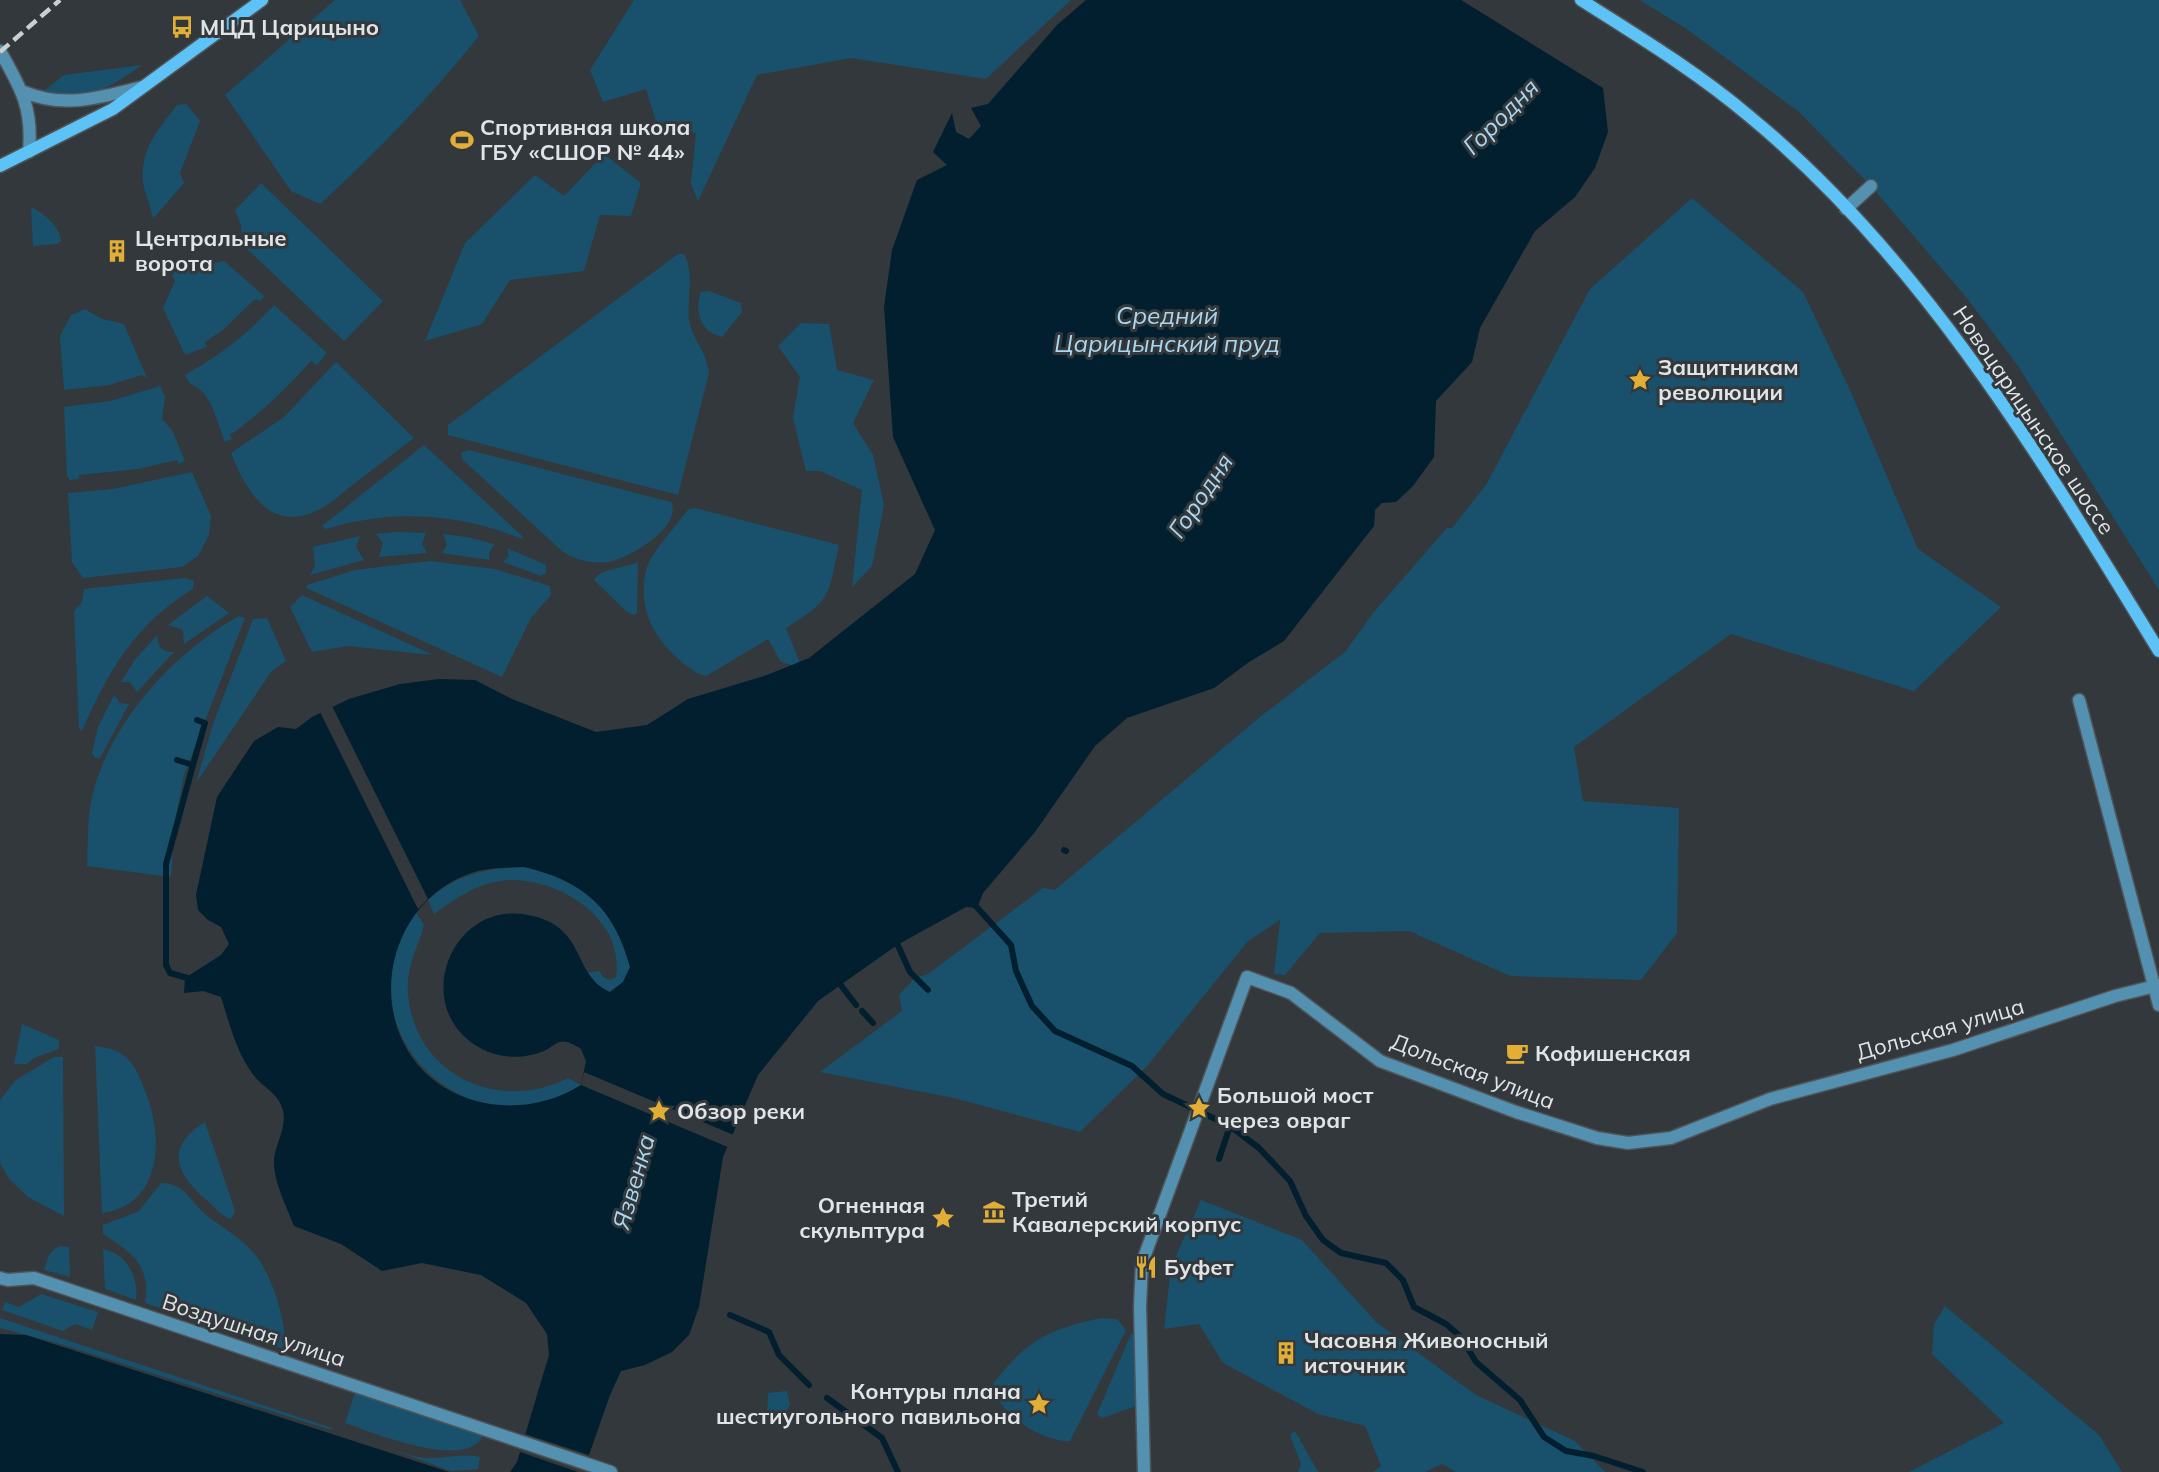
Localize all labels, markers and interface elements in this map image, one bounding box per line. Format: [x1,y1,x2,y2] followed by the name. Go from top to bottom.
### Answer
[200,13,379,41] place label: МЦД Царицыно
[169,14,195,40] bus stop icon: МЦД Царицыно
[1456,72,1545,161] water label: Городня
[480,113,691,166] place label: Спортивная школа ГБУ «СШОР № 44»
[449,127,475,153] sports icon: Спортивная школа ГБУ «СШОР № 44»
[135,224,287,277] place label: Центральные ворота
[104,238,130,264] building icon: Центральные ворота
[1054,300,1280,358] water label: Средний Царицынский пруд
[1947,300,2121,540] street label: Новоцарицынское шоссе
[1658,353,1799,406] place label: Защитникам революции
[1627,367,1653,393] place icon: Защитникам революции
[1161,448,1239,543] water label: Городня
[1853,992,2027,1066] street label: Дольская улица
[1387,1027,1559,1115] street label: Дольская улица
[1535,1039,1691,1067] place label: Кофишенская
[1504,1040,1530,1066] cafe icon: Кофишенская
[1217,1081,1374,1134] place label: Большой мост через овраг
[1186,1095,1212,1121] place icon: Большой мост через овраг
[677,1097,805,1125] place label: Обзор реки
[646,1098,672,1124] place icon: Обзор реки
[605,1131,661,1234] water label: Язвенка
[1012,1185,1241,1238] place label: Третий Кавалерский корпус
[799,1191,925,1244] place label: Огненная скульптура
[981,1199,1007,1225] museum icon: Третий Кавалерский корпус
[930,1205,956,1231] place icon: Огненная скульптура
[1164,1253,1234,1281] place label: Буфет
[1133,1254,1159,1280] restaurant icon: Буфет
[159,1287,349,1373] street label: Воздушная улица
[1304,1326,1549,1379] place label: Часовня Живоносный источник
[1273,1340,1299,1366] building icon: Часовня Живоносный источник
[716,1377,1021,1430] place label: Контуры плана шестиугольного павильона
[1026,1391,1052,1417] place icon: Контуры плана шестиугольного павильона

